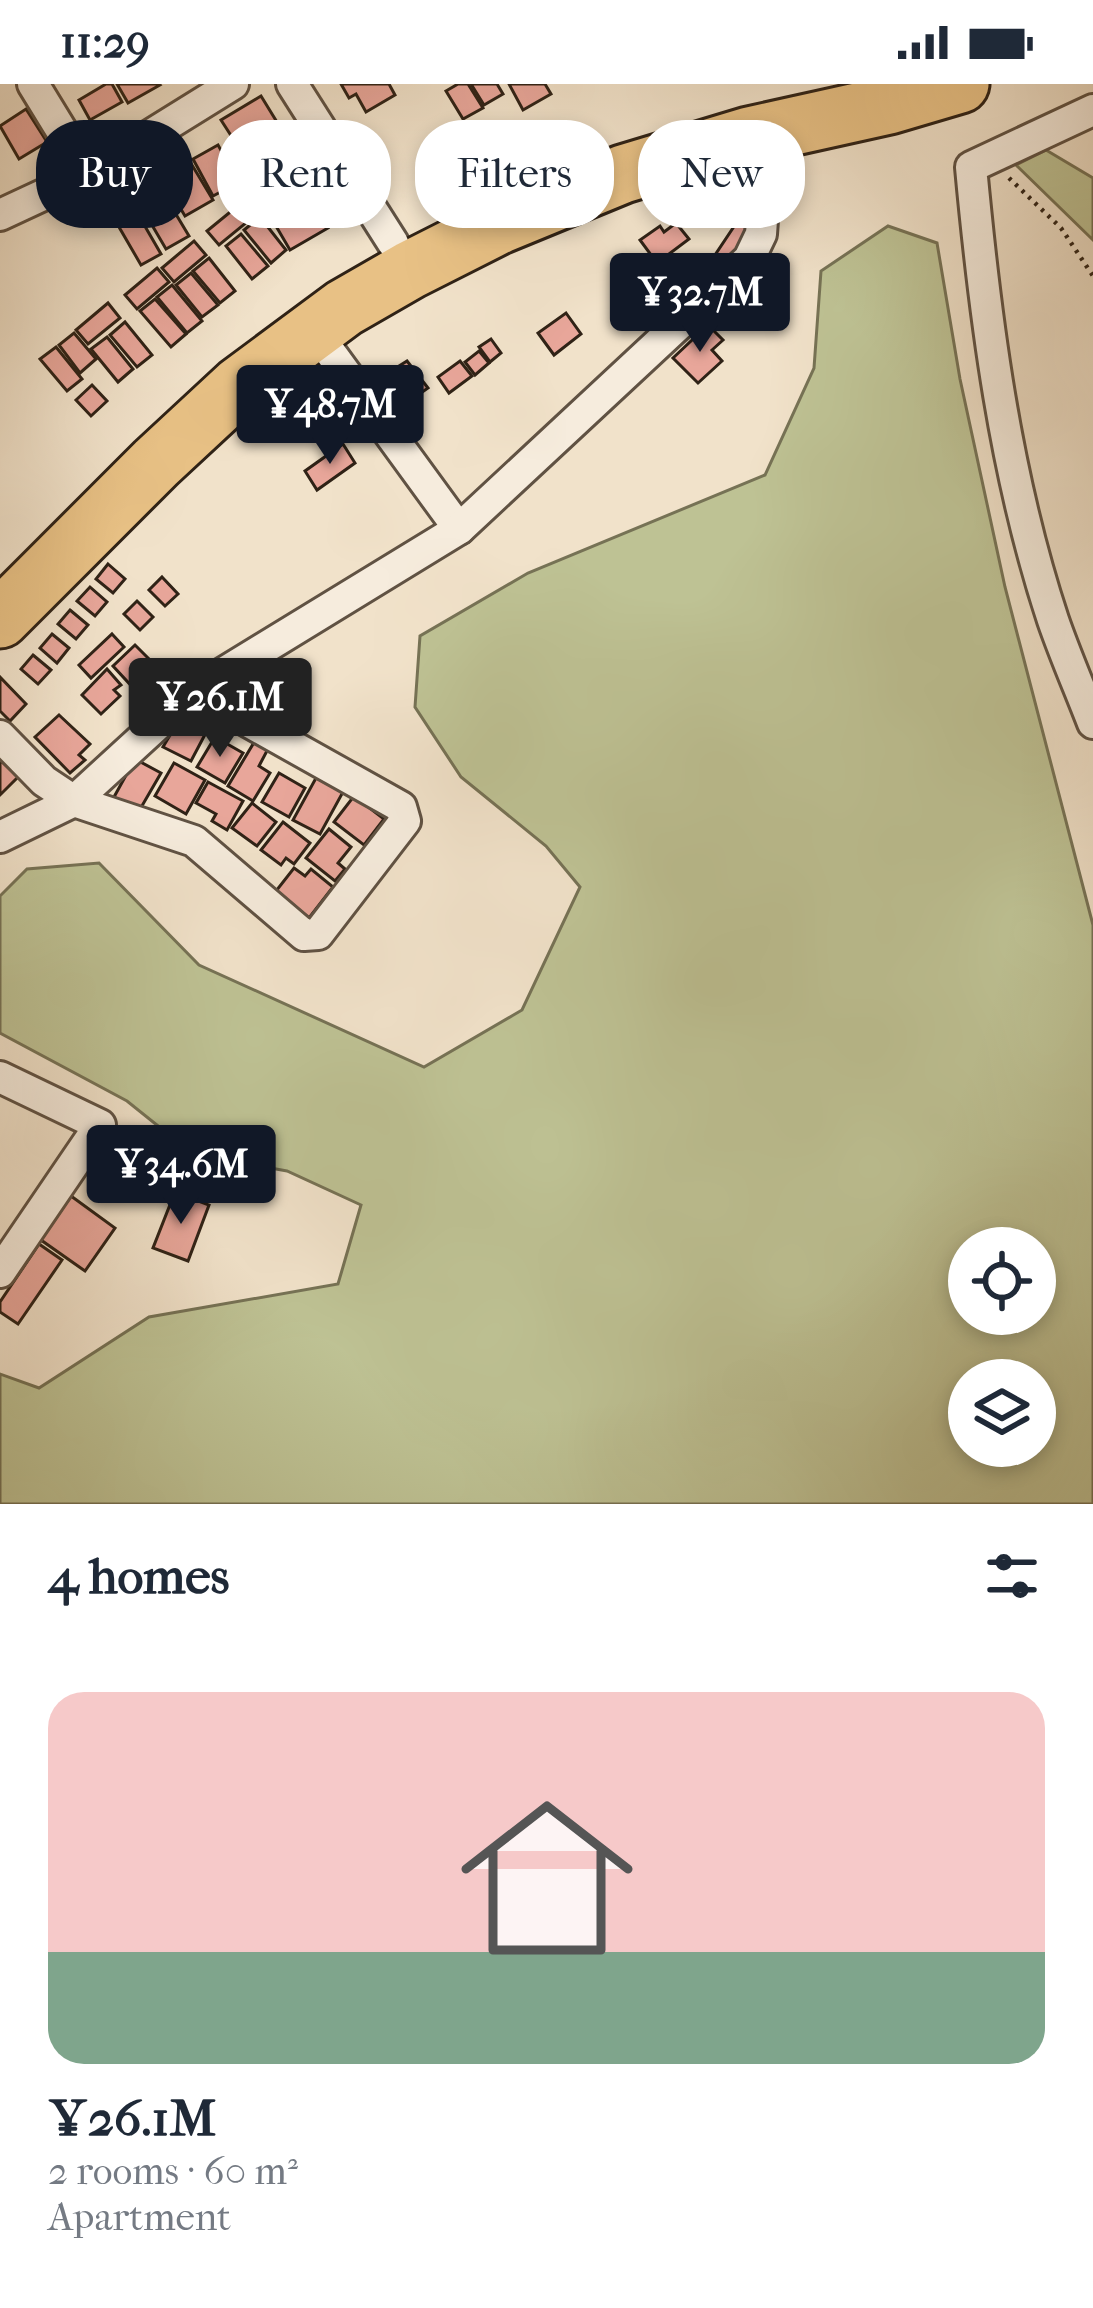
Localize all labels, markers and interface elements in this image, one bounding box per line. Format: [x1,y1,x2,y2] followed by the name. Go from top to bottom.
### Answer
[60,16,150,69] text: 11:29
[36,120,193,228] chip: Buy
[217,120,391,228] chip: Rent
[415,120,614,228] chip: Filters
[638,120,805,228] chip: New
[602,253,798,355] pin: ¥32.7M
[637,269,763,315] text: ¥32.7M
[232,365,428,467] pin: ¥48.7M
[264,381,396,427] text: ¥48.7M
[122,658,318,760] pin: ¥26.1M
[156,674,284,720] text: ¥26.1M
[83,1125,279,1227] pin: ¥34.6M
[114,1141,248,1187] text: ¥34.6M
[948,1227,1056,1467] map controls
[948,1227,1056,1335] button: locate
[948,1359,1056,1467] button: layers
[979,1543,1045,1609] icon: filters
[48,1546,229,1606] text: 4 homes
[439,1770,655,1986] icon: home
[48,2088,216,2148] text: ¥26.1M
[48,2148,298,2194] text: 2 rooms · 60 m²
[48,2194,231,2240] text: Apartment

